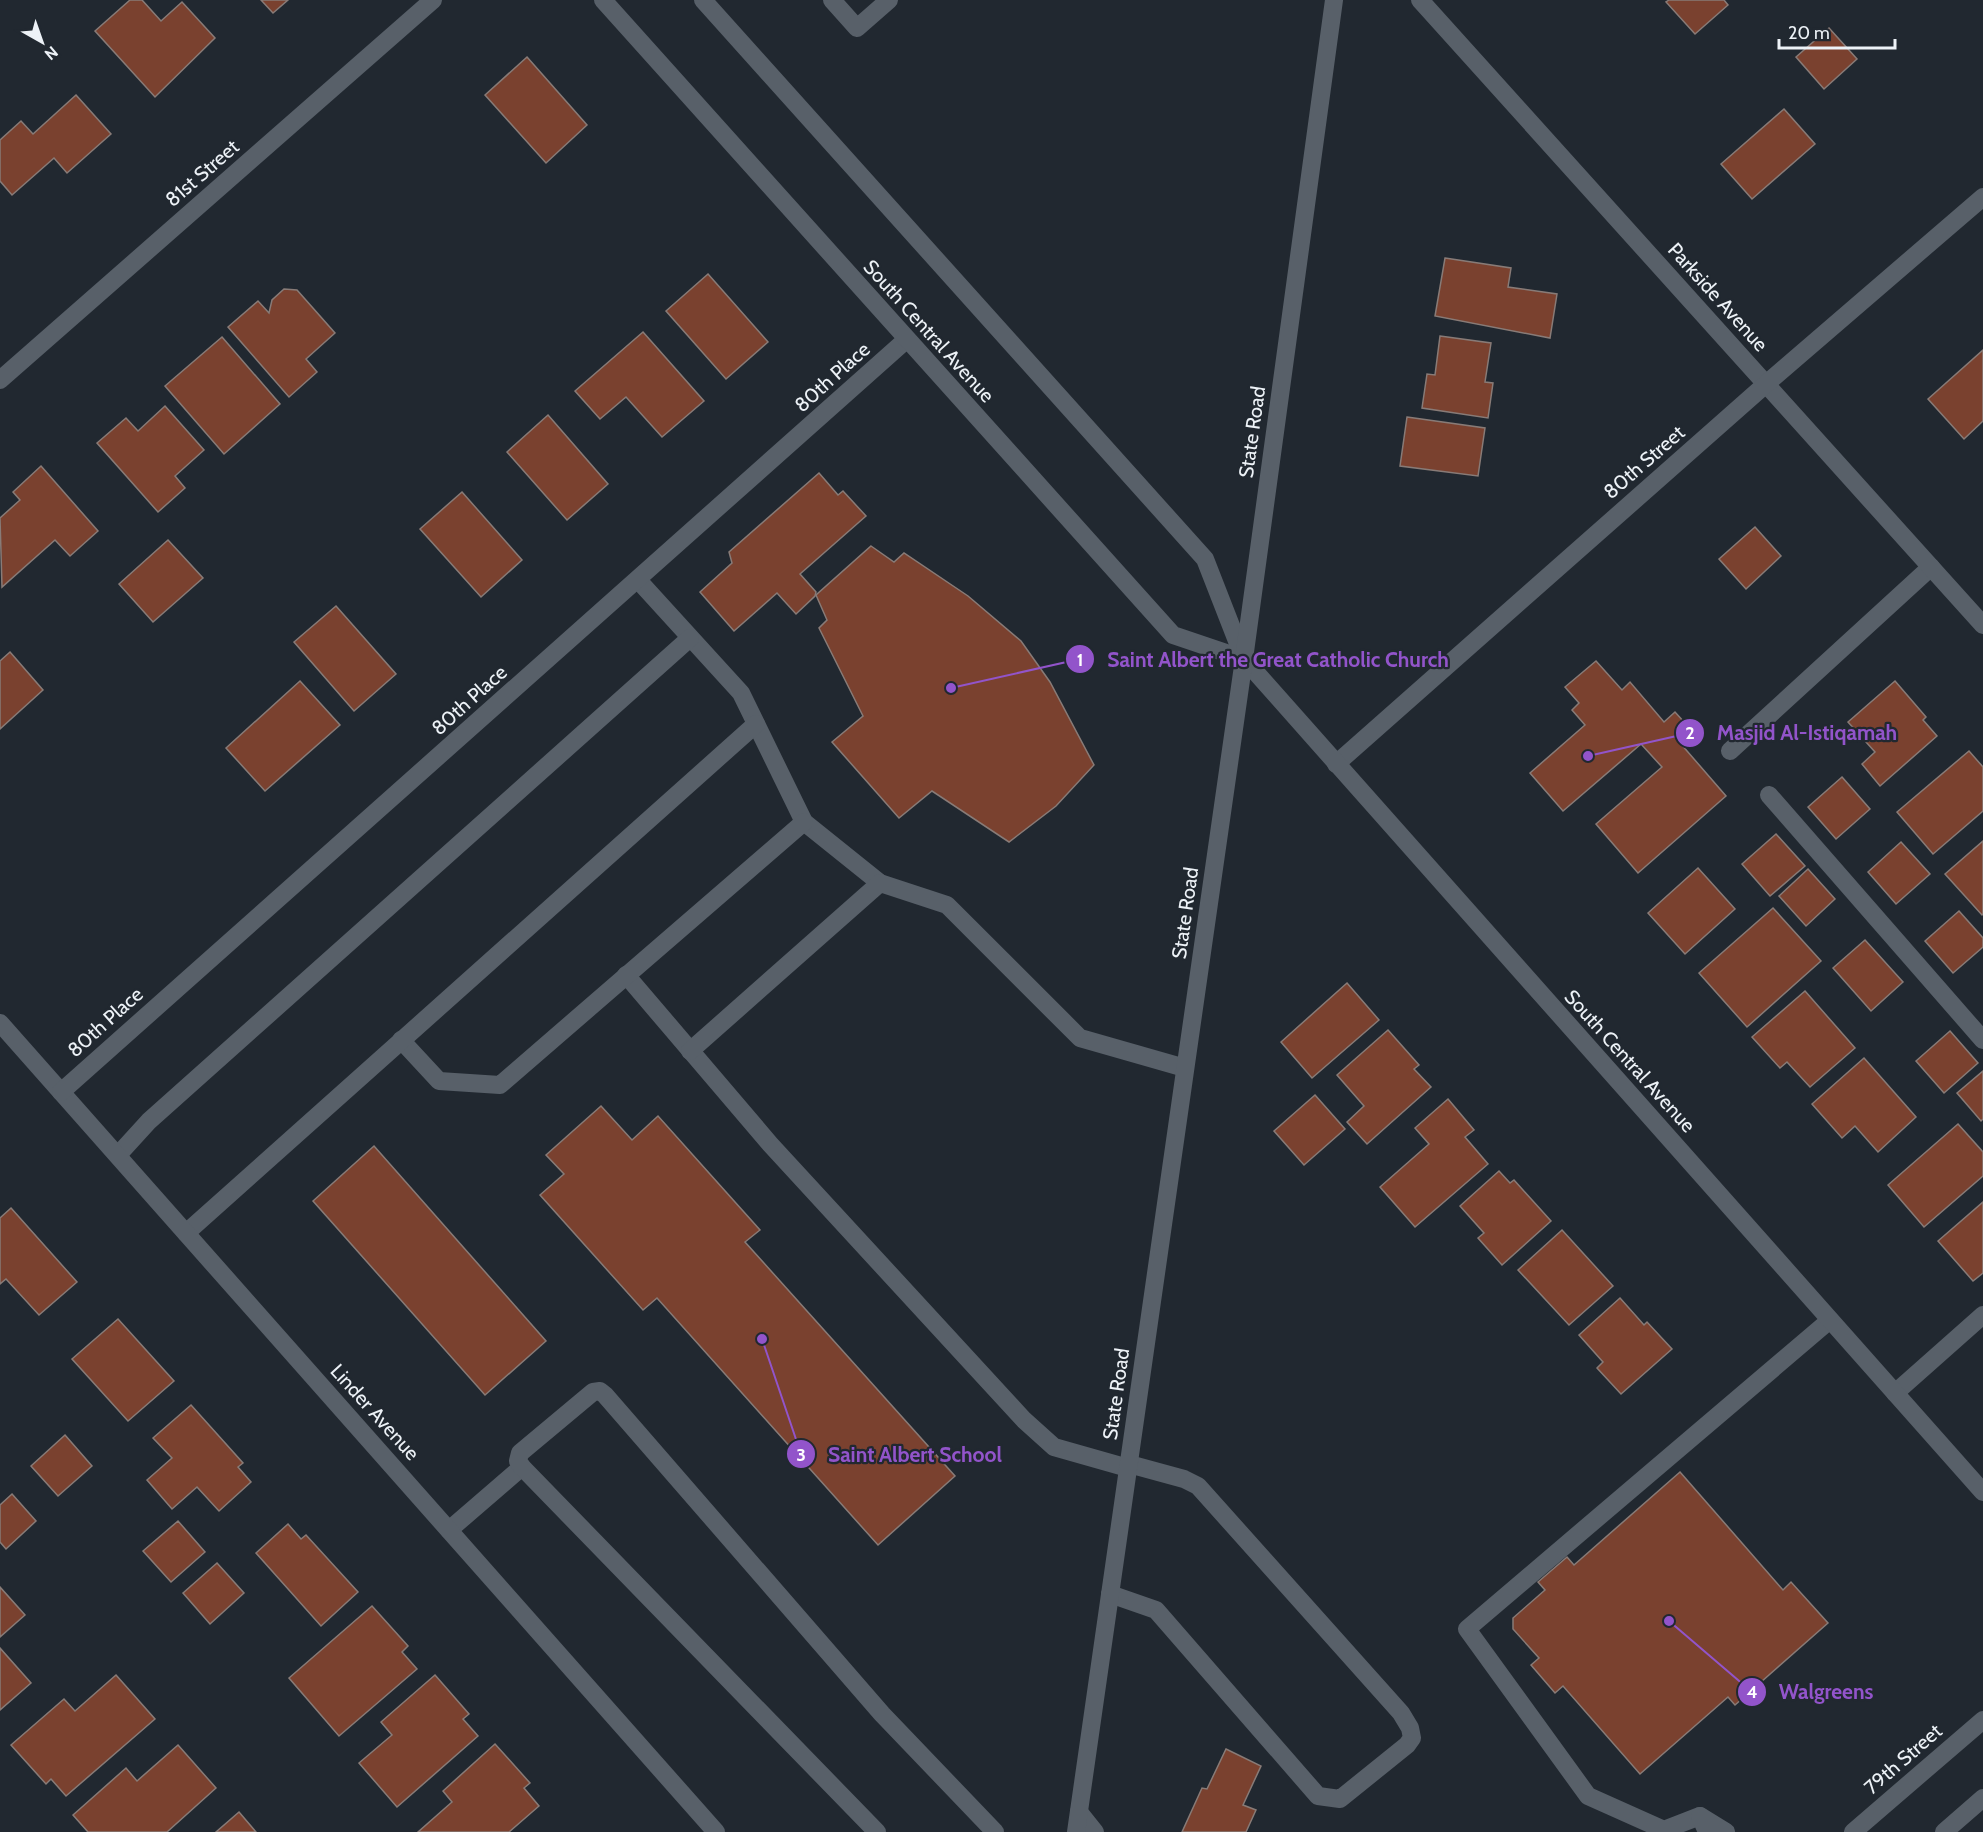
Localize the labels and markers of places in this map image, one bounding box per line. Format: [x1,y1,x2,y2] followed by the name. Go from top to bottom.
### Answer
[1065,640,1461,679] callout: Saint Albert the Great Catholic Church
[1675,713,1909,752] callout: Masjid Al-Istiqamah
[786,1435,1014,1474] callout: Saint Albert School
[1737,1672,1886,1711] callout: Walgreens

